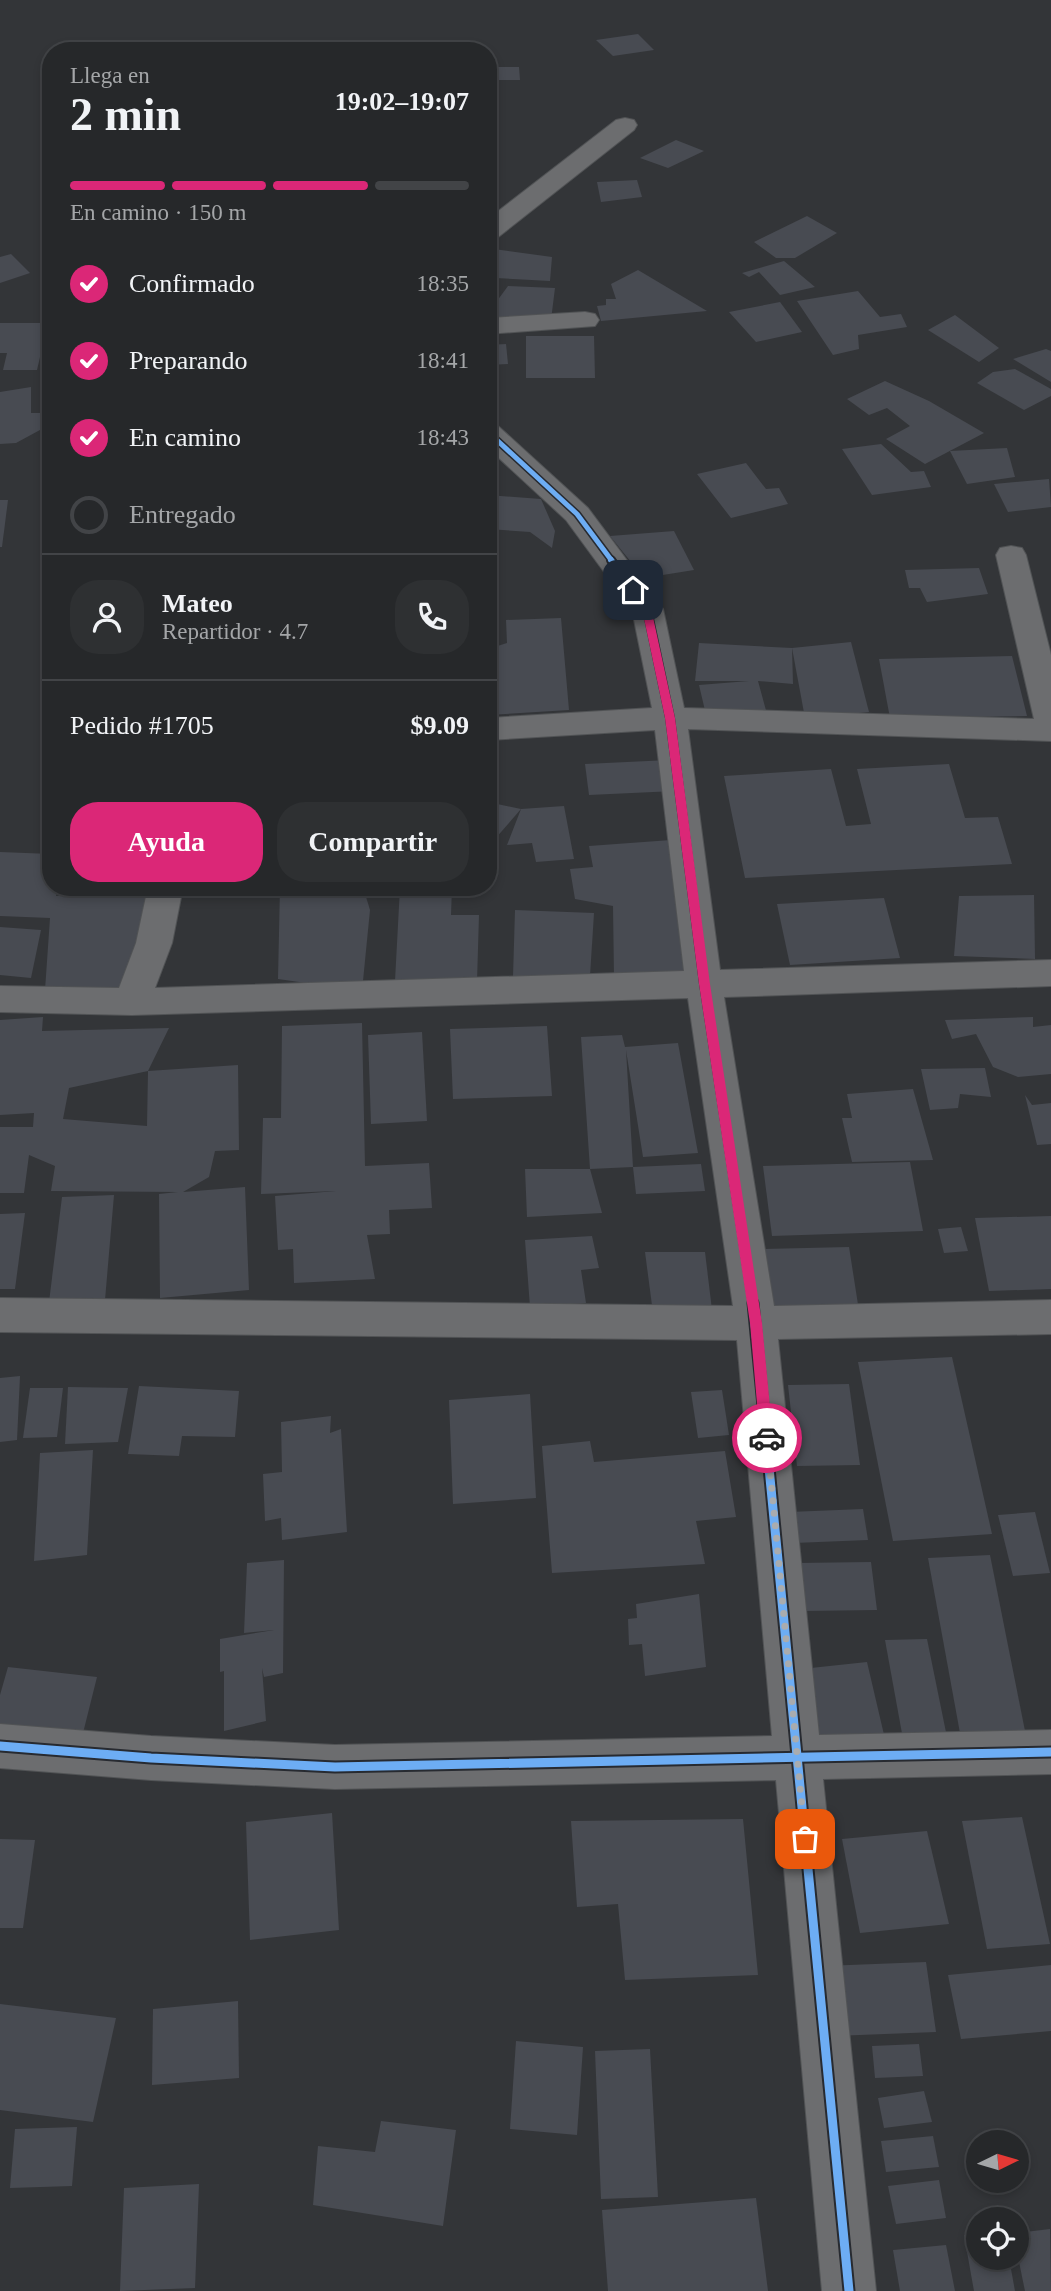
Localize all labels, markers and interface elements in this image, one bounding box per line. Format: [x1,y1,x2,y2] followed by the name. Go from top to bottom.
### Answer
[70,63,150,88] text: Llega en
[335,87,469,116] text: 19:02–19:07
[70,89,181,140] text: 2 min
[70,200,246,225] text: En camino · 150 m
[70,265,108,303] icon: check
[129,269,255,298] text: Confirmado
[417,271,469,296] text: 18:35
[70,342,108,380] icon: check
[129,346,247,375] text: Preparando
[417,348,469,373] text: 18:41
[70,419,108,457] icon: check
[129,423,241,452] text: En camino
[417,425,469,450] text: 18:43
[129,500,236,529] text: Entregado
[603,560,663,620] pin
[614,571,652,609] icon: home
[70,580,144,654] button: person
[395,580,469,654] button: phone
[162,589,233,618] text: Mateo
[162,619,308,644] text: Repartidor · 4.7
[70,711,214,740] text: Pedido #1705
[411,711,469,740] text: $9.09
[70,802,263,882] button: Ayuda
[277,802,469,882] button: Compartir
[732,1403,802,1473] courier
[748,1419,786,1457] icon: car
[775,1809,835,1869] pin
[786,1820,824,1858] icon: bag
[966,2130,1029,2193] north arrow
[966,2130,1029,2270] map controls
[966,2207,1029,2270] button: locate

